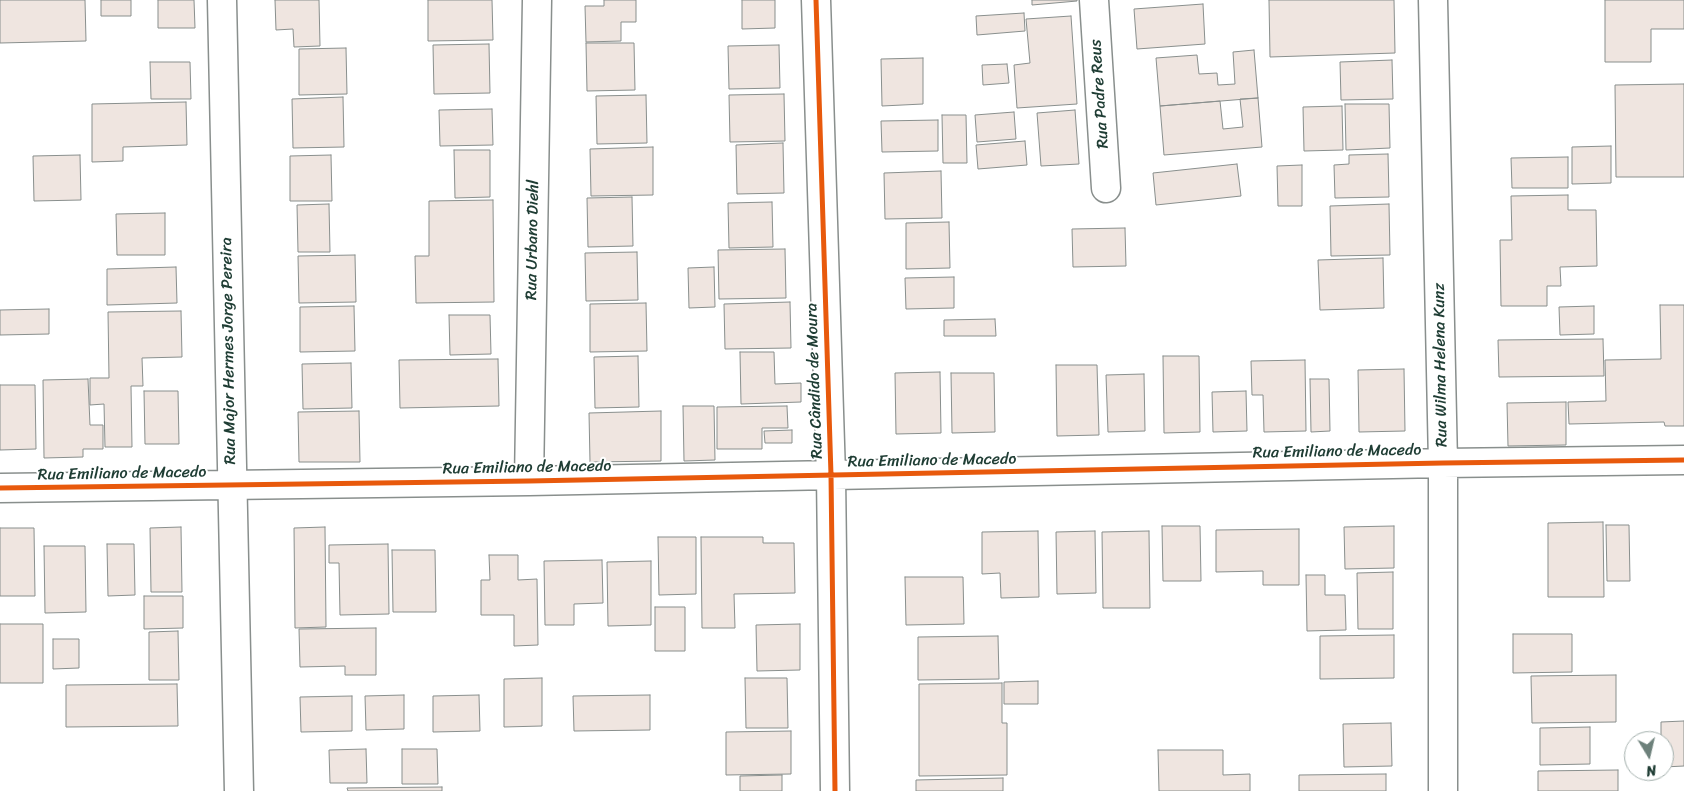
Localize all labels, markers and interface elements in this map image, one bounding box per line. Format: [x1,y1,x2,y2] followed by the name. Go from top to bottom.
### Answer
[1087,39,1113,149] street label: Rua Padre Reus
[522,180,544,300] street label: Rua Urbano Diehl
[217,237,241,465] street label: Rua Major Hermes Jorge Pereira
[1430,283,1452,447] street label: Rua Wilma Helena Kunz
[803,303,827,459] street label: Rua Cândido de Moura
[1253,441,1421,463] street label: Rua Emiliano de Macedo
[848,450,1016,472] street label: Rua Emiliano de Macedo
[443,457,611,479] street label: Rua Emiliano de Macedo
[38,463,206,485] street label: Rua Emiliano de Macedo
[1624,731,1674,781] north arrow
[1645,757,1658,783] text: N

